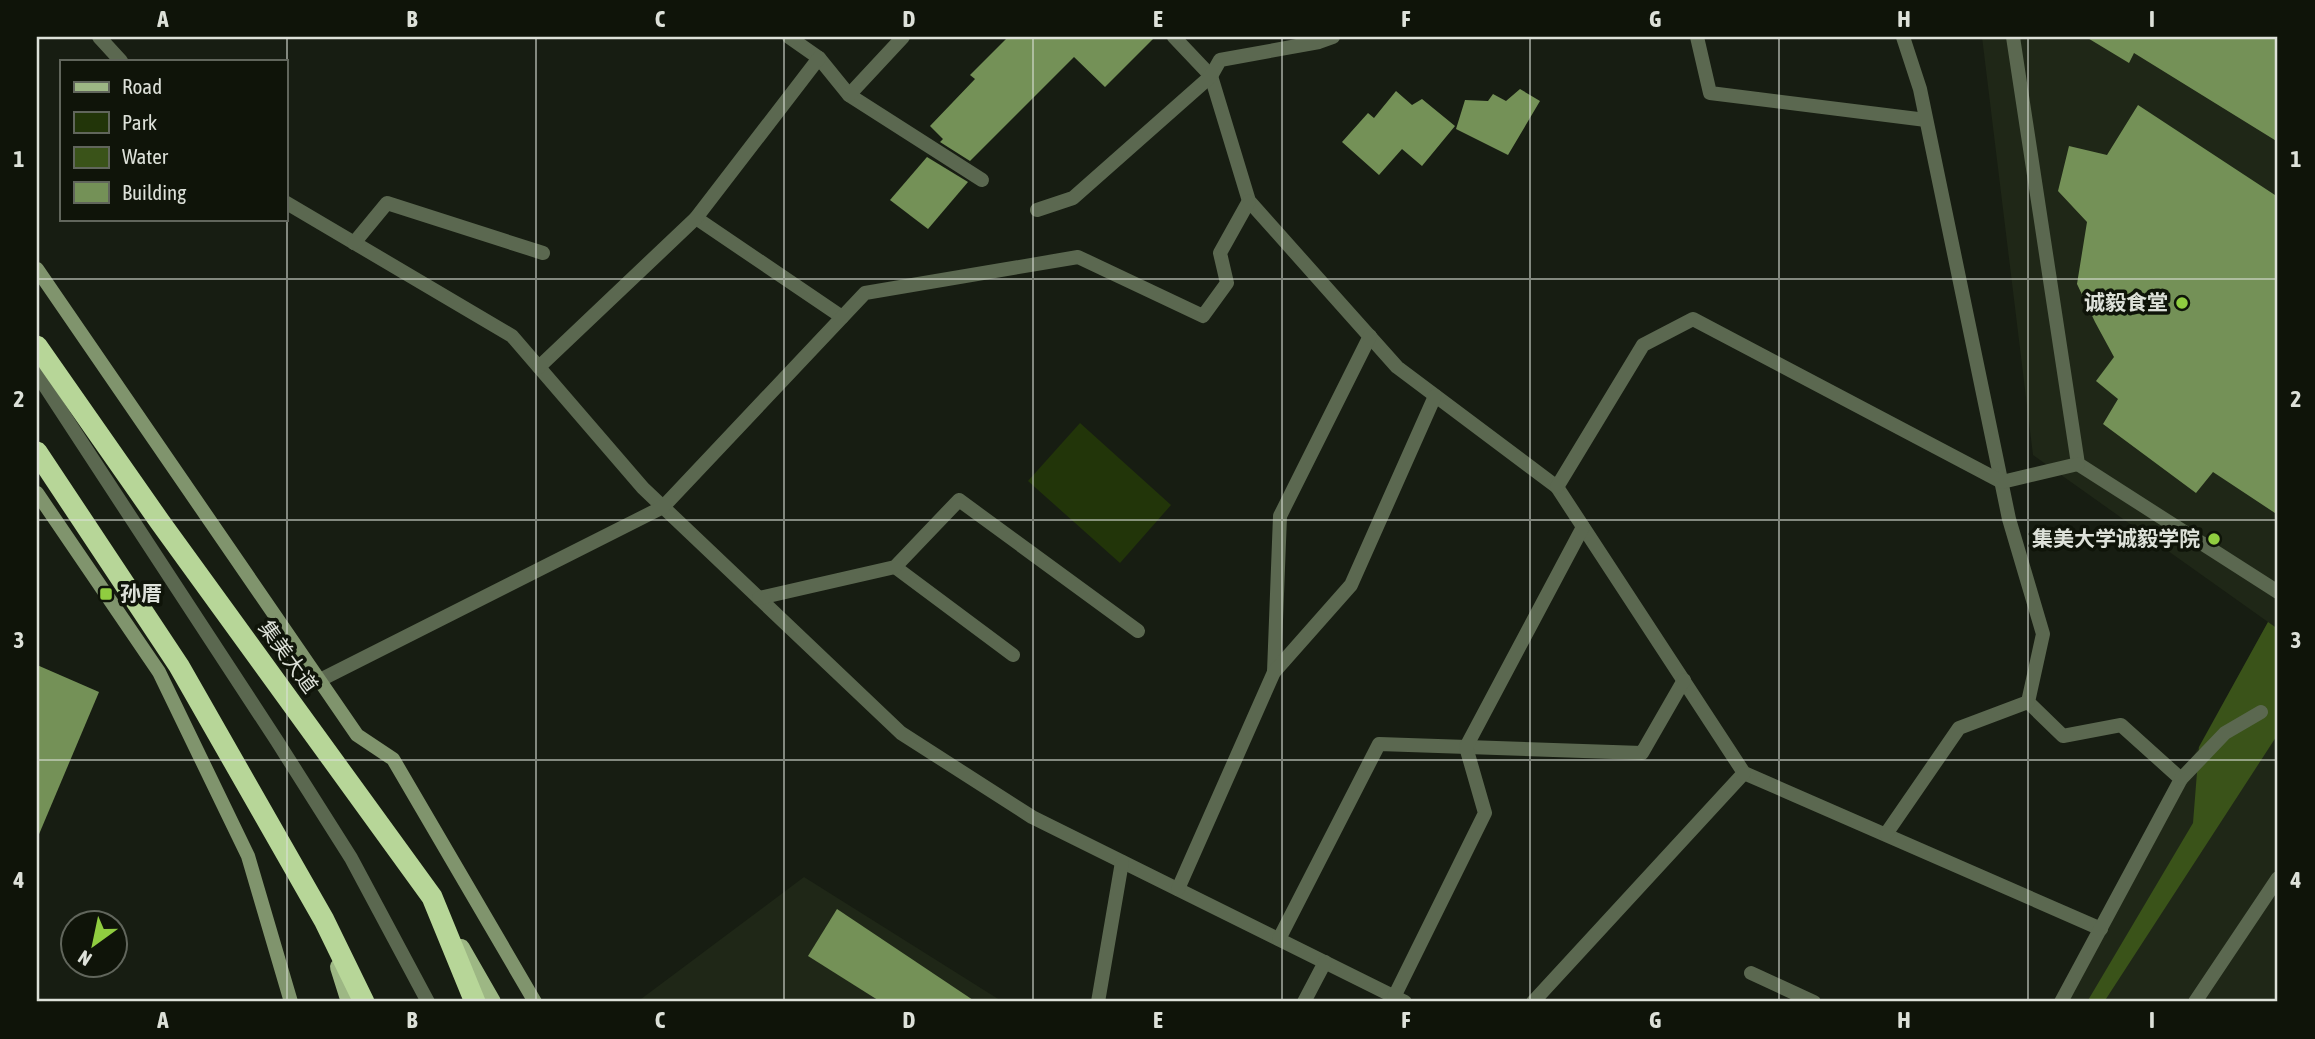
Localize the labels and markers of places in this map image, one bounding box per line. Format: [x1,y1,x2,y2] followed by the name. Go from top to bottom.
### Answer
[2084,290,2168,314] place label: 诚毅食堂
[2174,295,2190,311] marker: 诚毅食堂
[2032,526,2200,550] place label: 集美大学诚毅学院
[2206,531,2222,547] marker: 集美大学诚毅学院
[120,581,162,605] place label: 孙厝
[98,586,114,602] marker: 孙厝

